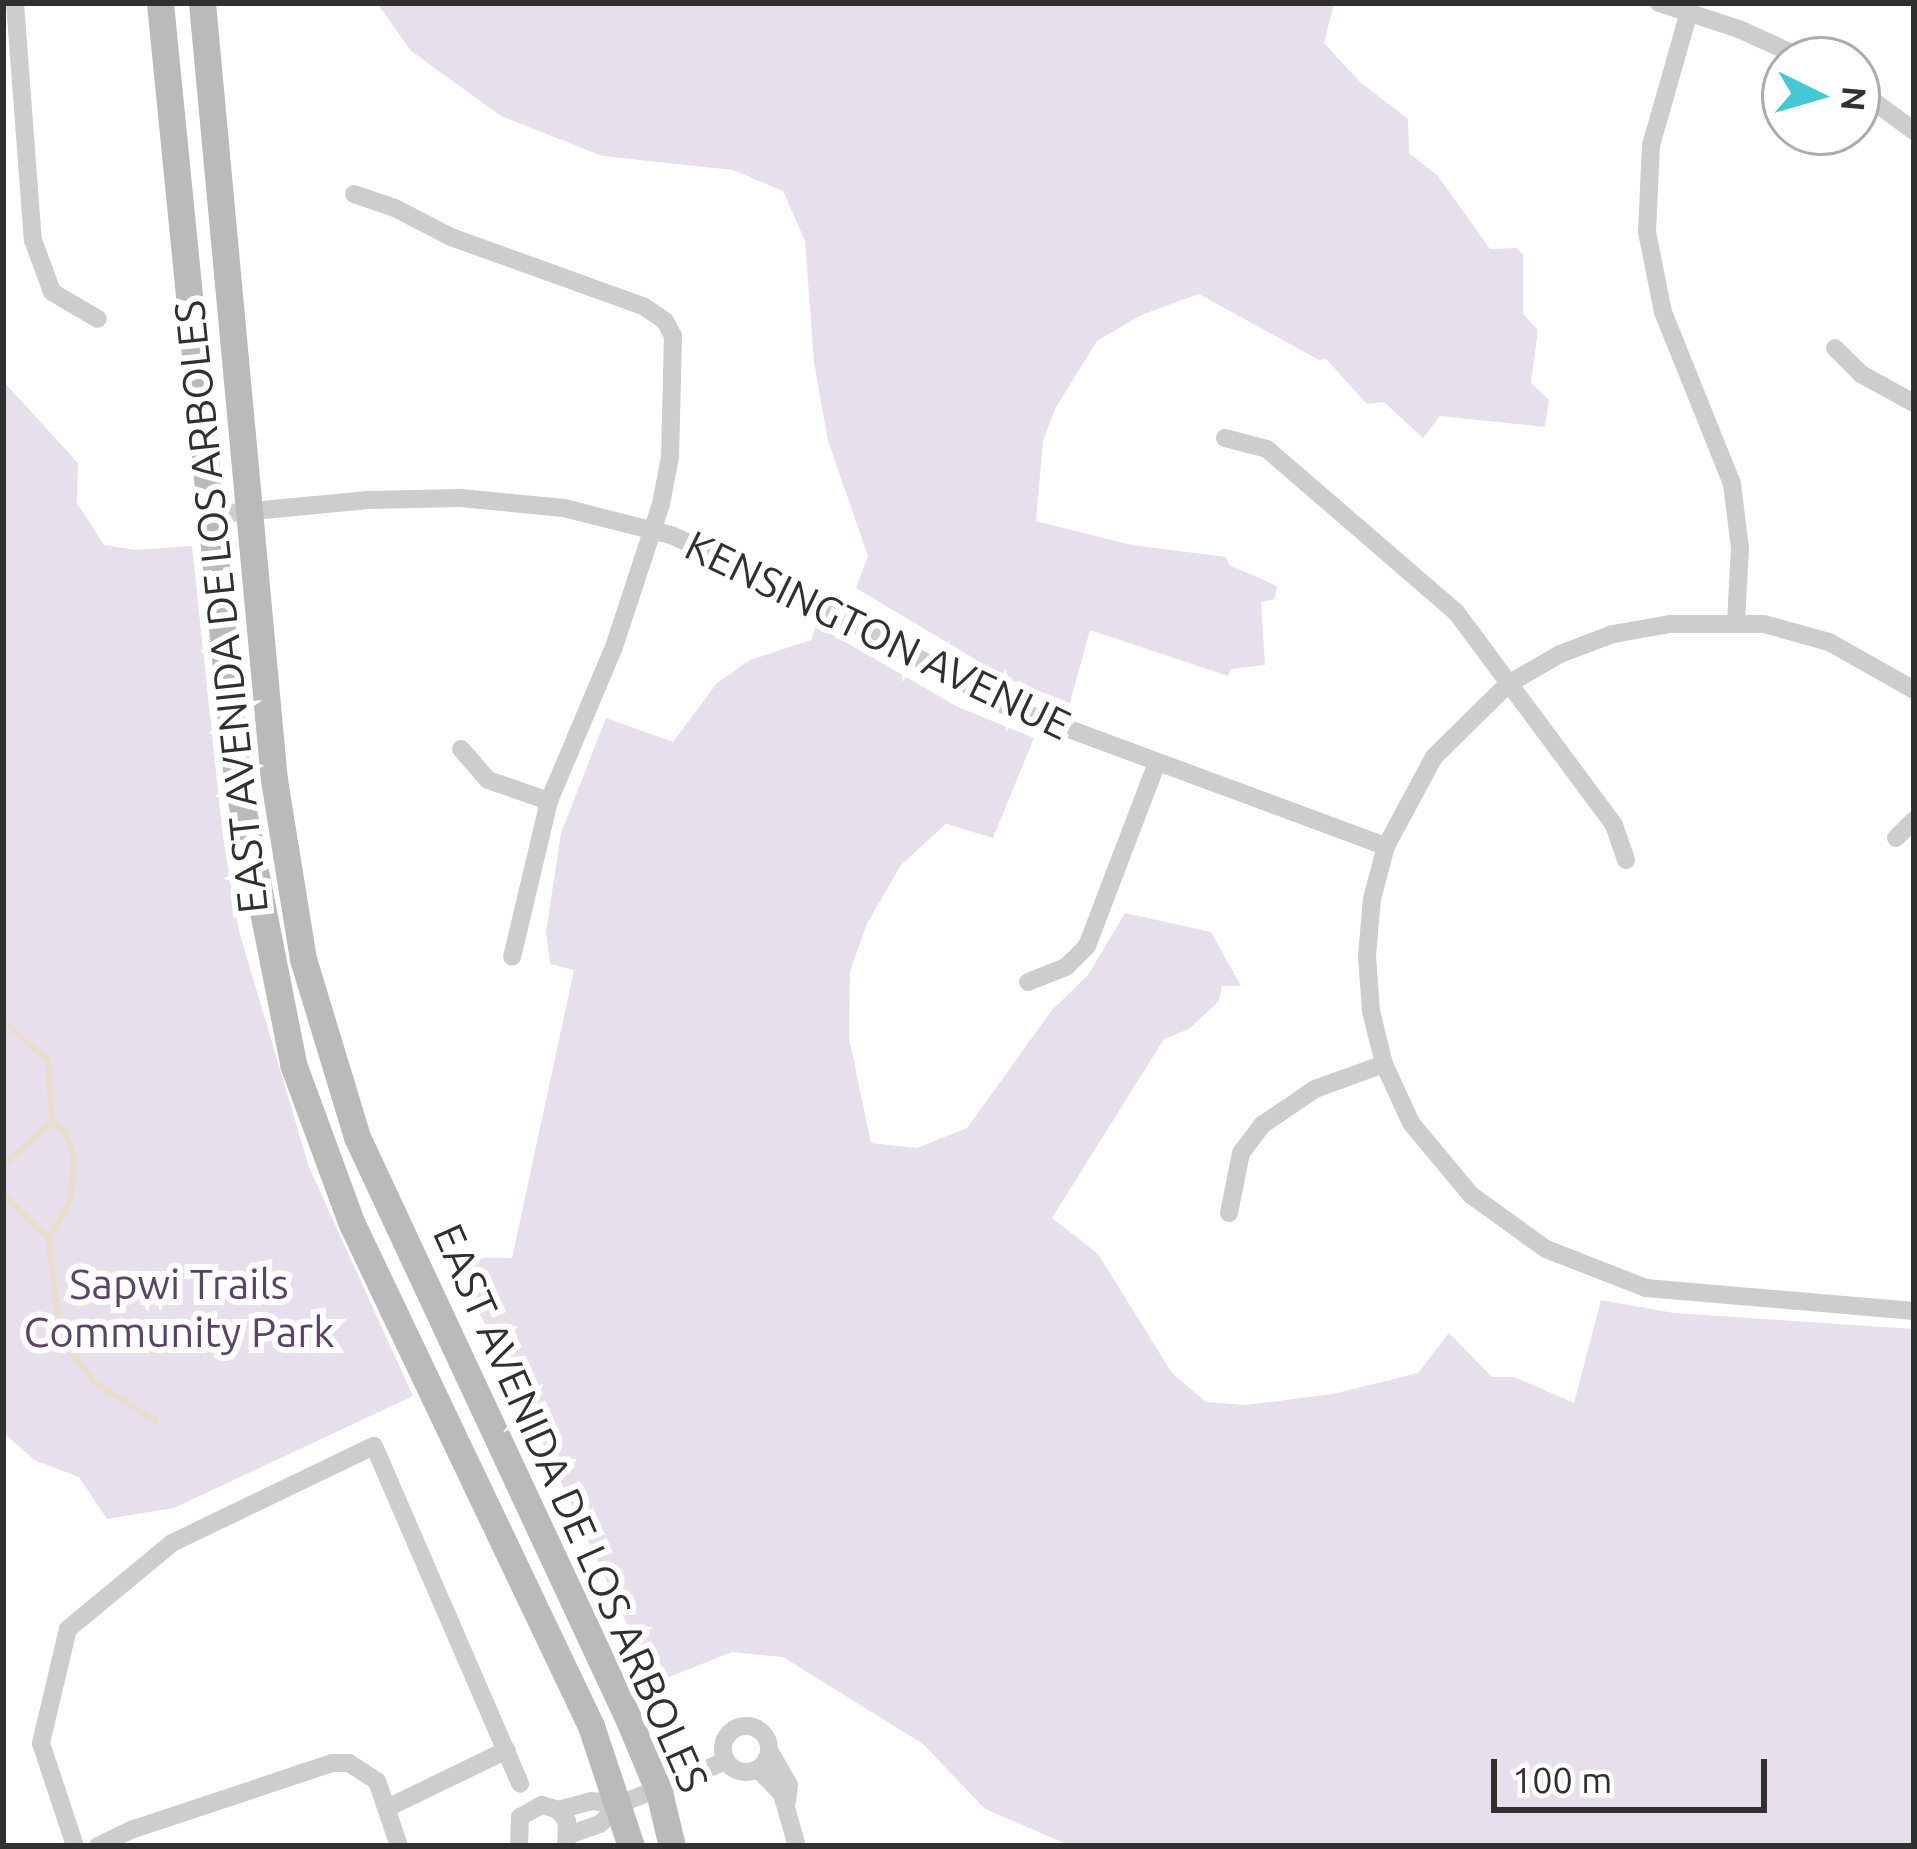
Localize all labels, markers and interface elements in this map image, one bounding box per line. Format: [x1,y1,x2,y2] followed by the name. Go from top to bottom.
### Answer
[1761,36,1881,156] north arrow
[1835,85,1874,113] text: N
[164,298,278,916] street label: EAST AVENIDA DE LOS ARBOLES
[677,520,1079,750] street label: KENSINGTON AVENUE
[423,1216,719,1800] street label: EAST AVENIDA DE LOS ARBOLES
[24,1259,334,1358] park label: Sapwi Trails Community Park
[1497,1735,1773,1809] scale bar
[1512,1759,1612,1800] text: 100 m

